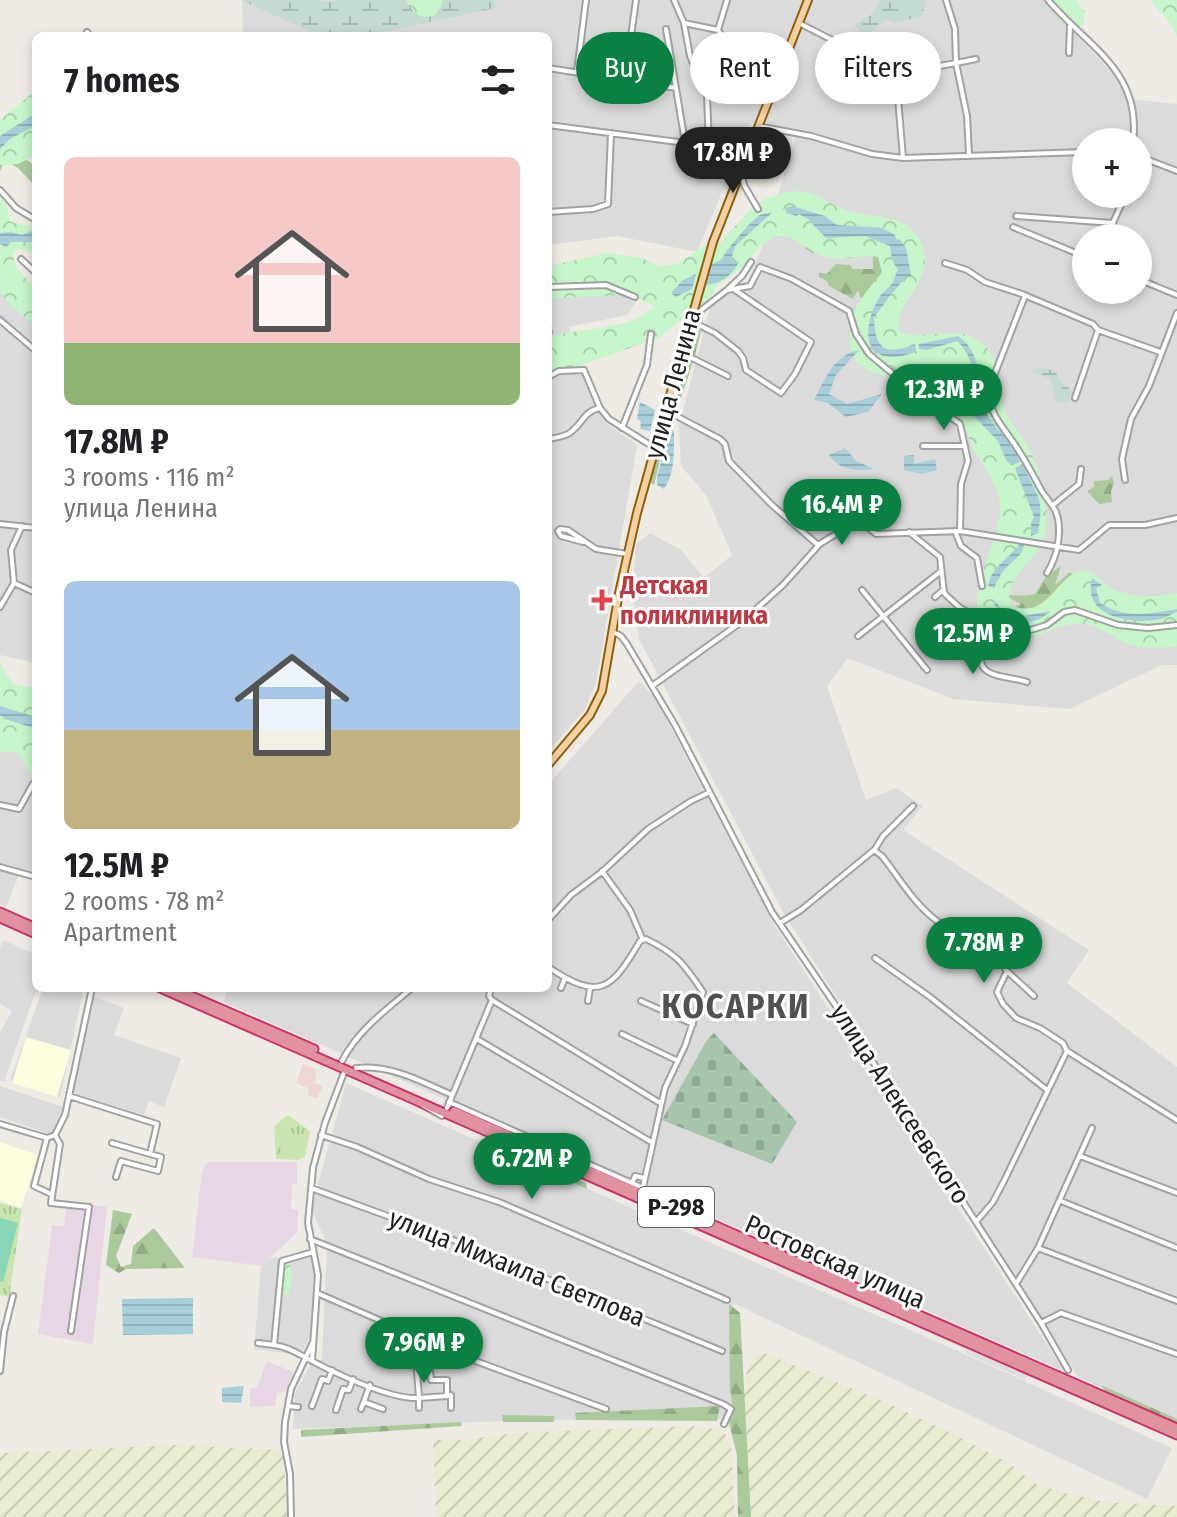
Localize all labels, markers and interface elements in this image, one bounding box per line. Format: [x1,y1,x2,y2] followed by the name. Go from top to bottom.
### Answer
[576,32,674,104] chip: Buy
[690,32,799,104] chip: Rent
[815,32,941,104] chip: Filters
[476,58,520,102] icon: filters
[64,60,180,101] text: 7 homes
[659,127,807,195] pin: 17.8M ₽
[1072,128,1152,304] map controls
[1072,128,1152,208] button: +
[693,137,773,168] text: 17.8M ₽
[220,209,364,353] icon: home
[1072,224,1152,304] button: −
[638,306,708,462] street label: улица Ленина
[870,364,1018,432] pin: 12.3M ₽
[904,374,984,405] text: 12.3M ₽
[64,421,169,462] text: 17.8M ₽
[64,462,235,493] text: 3 rooms · 116 m²
[768,479,916,547] pin: 16.4M ₽
[801,489,883,520] text: 16.4M ₽
[64,493,218,524] text: улица Ленина
[619,570,768,631] place label: Детская поликлиника
[591,589,613,611] marker: Детская поликлиника
[899,608,1047,676] pin: 12.5M ₽
[933,618,1013,649] text: 12.5M ₽
[220,633,364,777] icon: home
[64,845,169,886] text: 12.5M ₽
[64,886,225,917] text: 2 rooms · 78 m²
[64,917,177,948] text: Apartment
[910,917,1058,985] pin: 7.78M ₽
[944,927,1024,958] text: 7.78M ₽
[662,986,810,1027] district label: КОСАРКИ
[824,998,976,1210] street label: улица Алексеевского
[458,1133,606,1201] pin: 6.72M ₽
[492,1143,572,1174] text: 6.72M ₽
[638,1187,714,1227] road number: Р-298
[384,1202,650,1334] street label: улица Михаила Светлова
[740,1208,930,1316] street label: Ростовская улица
[350,1317,498,1385] pin: 7.96M ₽
[383,1327,465,1358] text: 7.96M ₽

